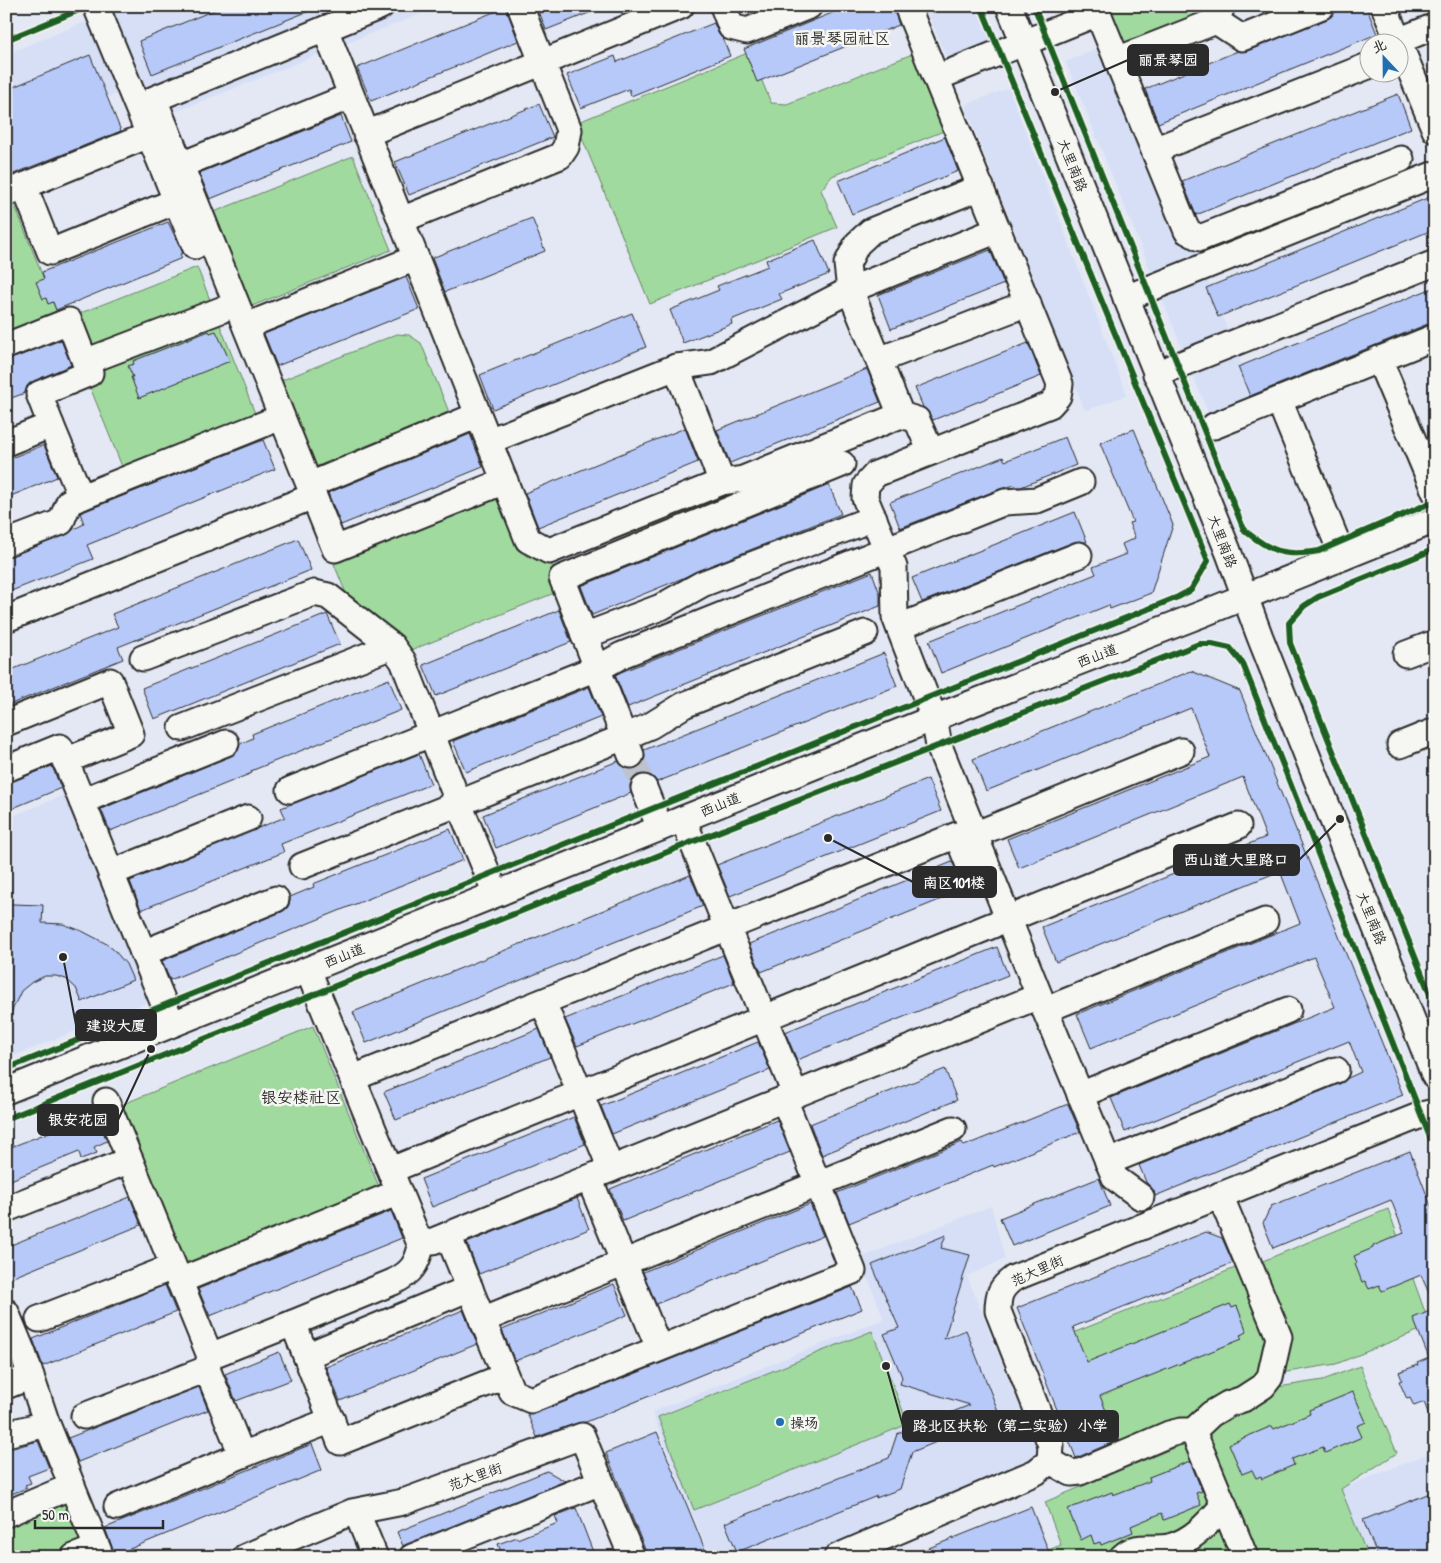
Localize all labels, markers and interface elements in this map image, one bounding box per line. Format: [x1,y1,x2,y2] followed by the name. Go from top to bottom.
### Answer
[794,27,890,49] district label: 丽景琴园社区
[1358,32,1408,82] north arrow
[1369,34,1389,57] text: 北
[1128,45,1208,75] callout: 丽景琴园
[1138,49,1198,70] text: 丽景琴园
[1054,135,1092,195] street label: 大里南路
[1204,511,1242,571] street label: 大里南路
[1074,639,1120,671] street label: 西山道
[697,787,743,821] street label: 西山道
[1174,845,1299,875] callout: 西山道大里路口
[1183,849,1289,870] text: 西山道大里路口
[913,867,996,897] callout: 南区101楼
[923,872,985,893] text: 南区101楼
[1353,888,1391,948] street label: 大里南路
[321,938,367,972] street label: 西山道
[76,1010,156,1040] callout: 建设大厦
[86,1015,146,1036] text: 建设大厦
[261,1086,341,1108] district label: 银安楼社区
[38,1105,118,1135] callout: 银安花园
[48,1109,108,1130] text: 银安花园
[1008,1250,1066,1290] street label: 范大里街
[903,1411,1118,1441] callout: 路北区扶轮（第二实验）小学
[790,1413,818,1432] place label: 操场
[912,1415,1108,1436] text: 路北区扶轮（第二实验）小学
[774,1416,786,1428] marker: 操场
[445,1457,505,1495] street label: 范大里街
[35,1498,162,1530] scale bar
[42,1504,69,1525] text: 50 m

